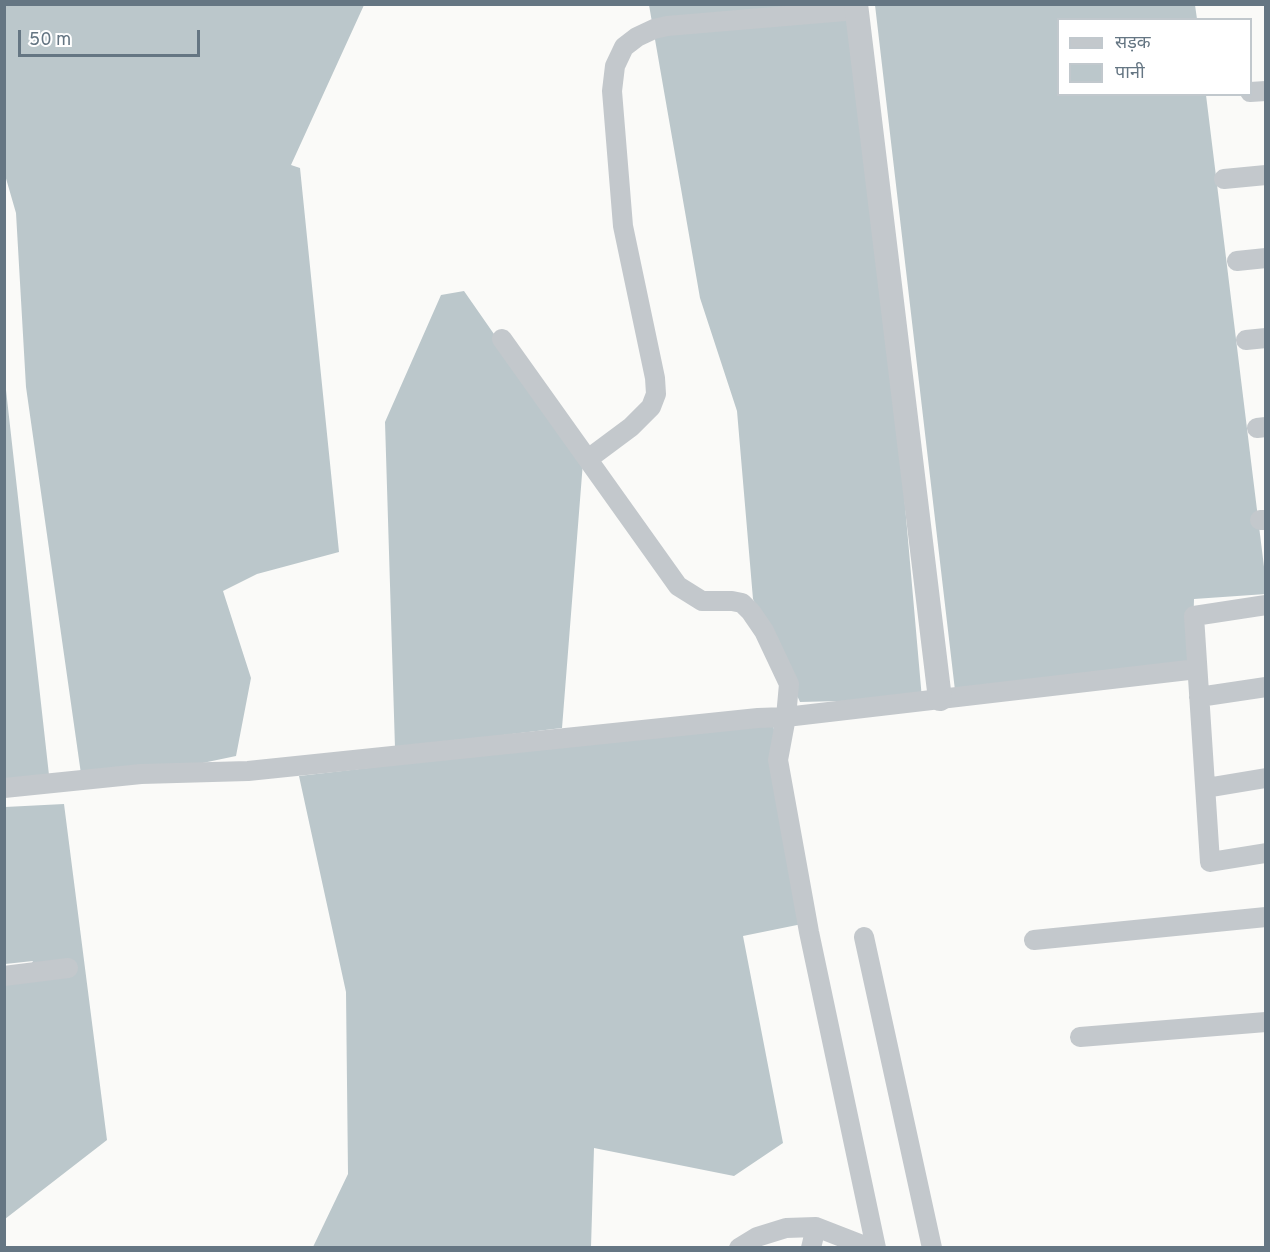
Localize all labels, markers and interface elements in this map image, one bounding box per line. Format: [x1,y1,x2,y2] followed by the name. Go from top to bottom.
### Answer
[21,18,202,56] scale bar
[1057,18,1252,96] legend
[29,29,71,52] text: 50 m
[1115,32,1151,55] text: सड़क
[1115,62,1145,85] text: पानी

